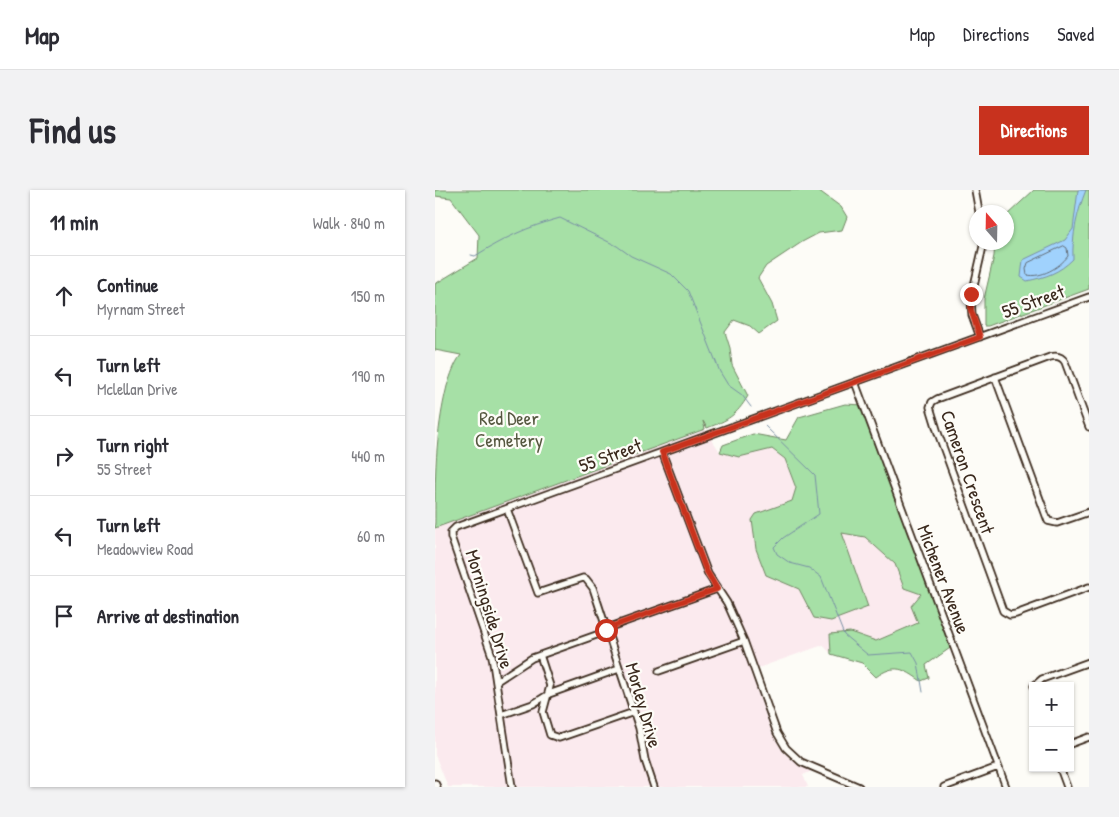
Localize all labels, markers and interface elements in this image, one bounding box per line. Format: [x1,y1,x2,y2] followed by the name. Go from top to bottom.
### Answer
[25,19,59,51] text: Map
[910,22,935,47] text: Map
[963,22,1029,47] text: Directions
[1057,22,1094,47] text: Saved
[979,106,1089,155] button: Directions
[30,107,116,154] text: Find us
[969,205,1014,250] north arrow
[50,208,99,237] text: 11 min
[313,212,385,234] text: Walk · 840 m
[97,272,158,298] text: Continue
[998,278,1068,324] street label: 55 Street
[50,282,78,310] icon: ahead
[960,283,983,306] route end
[351,285,385,307] text: 150 m
[97,298,185,320] text: Myrnam Street
[97,352,160,378] text: Turn left
[50,362,78,390] icon: left
[352,365,385,387] text: 190 m
[97,378,178,400] text: Mclellan Drive
[475,405,543,453] park label: Red Deer Cemetery
[935,407,1001,538] street label: Cameron Crescent
[97,432,168,458] text: Turn right
[575,432,645,478] street label: 55 Street
[50,442,78,470] icon: right
[351,445,385,467] text: 440 m
[97,458,151,480] text: 55 Street
[97,512,160,538] text: Turn left
[911,521,977,638] street label: Michener Avenue
[50,522,78,550] icon: left
[357,525,385,547] text: 60 m
[97,538,193,560] text: Meadowview Road
[460,546,521,672] street label: Morningside Drive
[50,602,78,630] icon: arrive
[97,603,239,629] text: Arrive at destination
[595,619,618,642] route start
[620,660,669,751] street label: Morley Drive
[1029,682,1074,772] map controls
[1029,682,1074,727] button: +
[1029,727,1074,772] button: −

